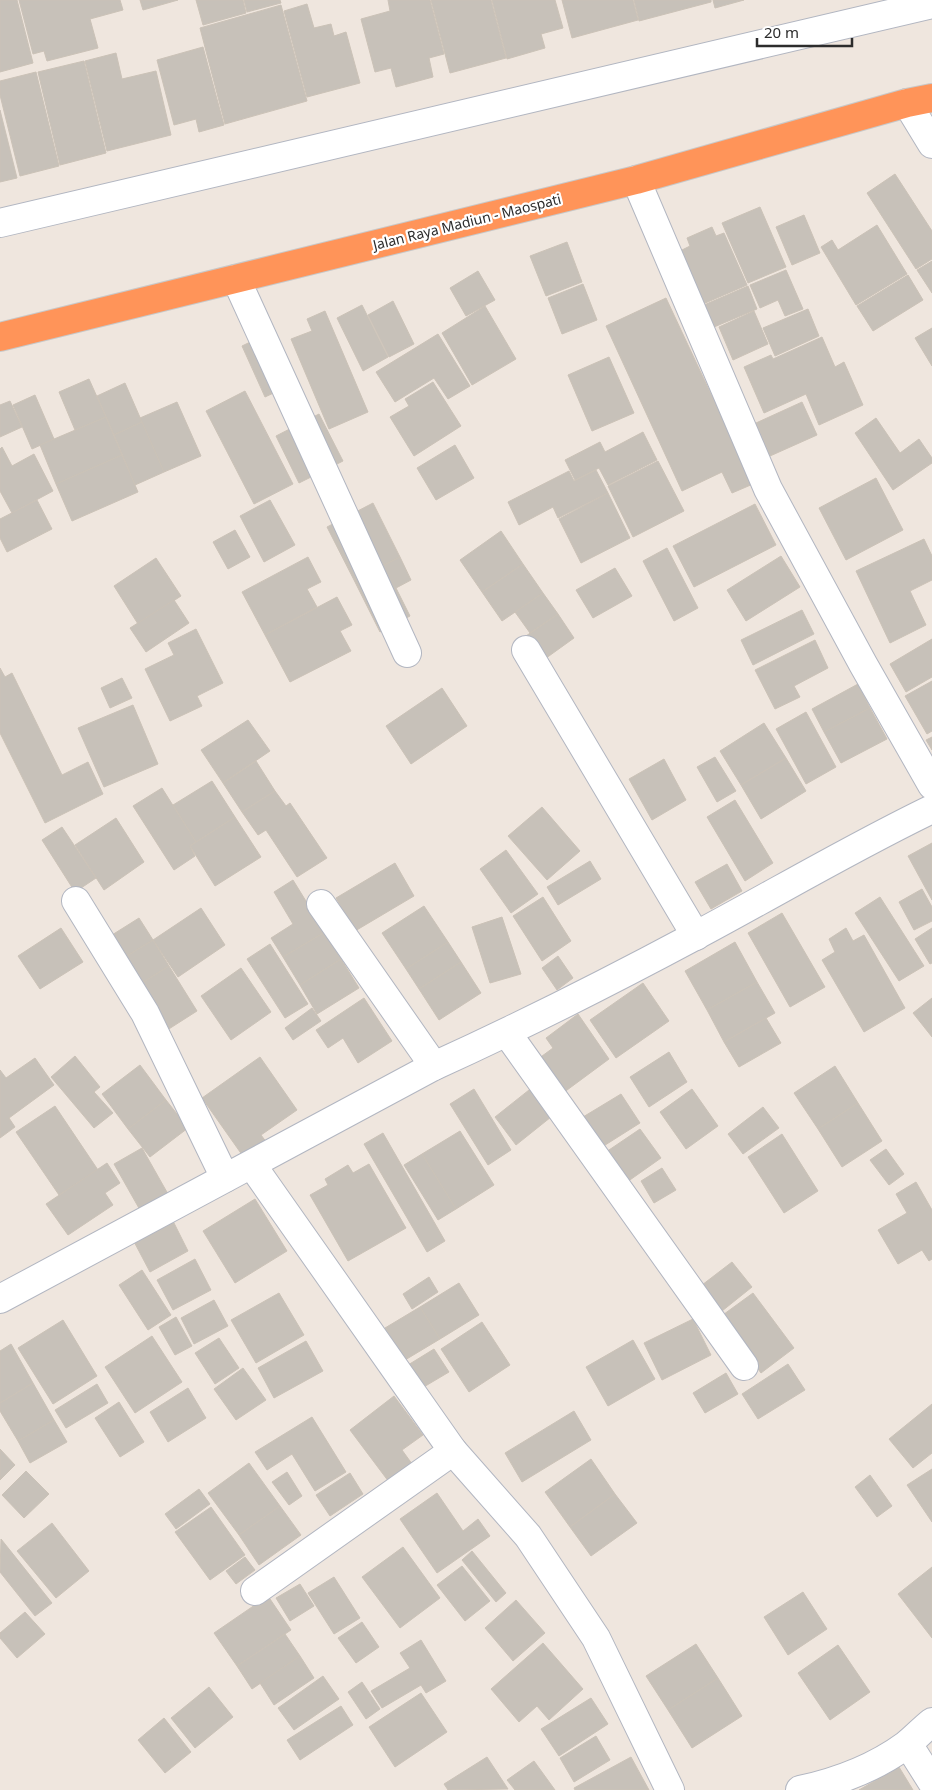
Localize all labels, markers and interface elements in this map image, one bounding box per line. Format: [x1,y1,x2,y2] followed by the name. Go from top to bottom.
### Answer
[757,15,852,47] scale bar
[764,22,799,42] text: 20 m
[369,189,563,255] street label: Jalan Raya Madiun - Maospati

